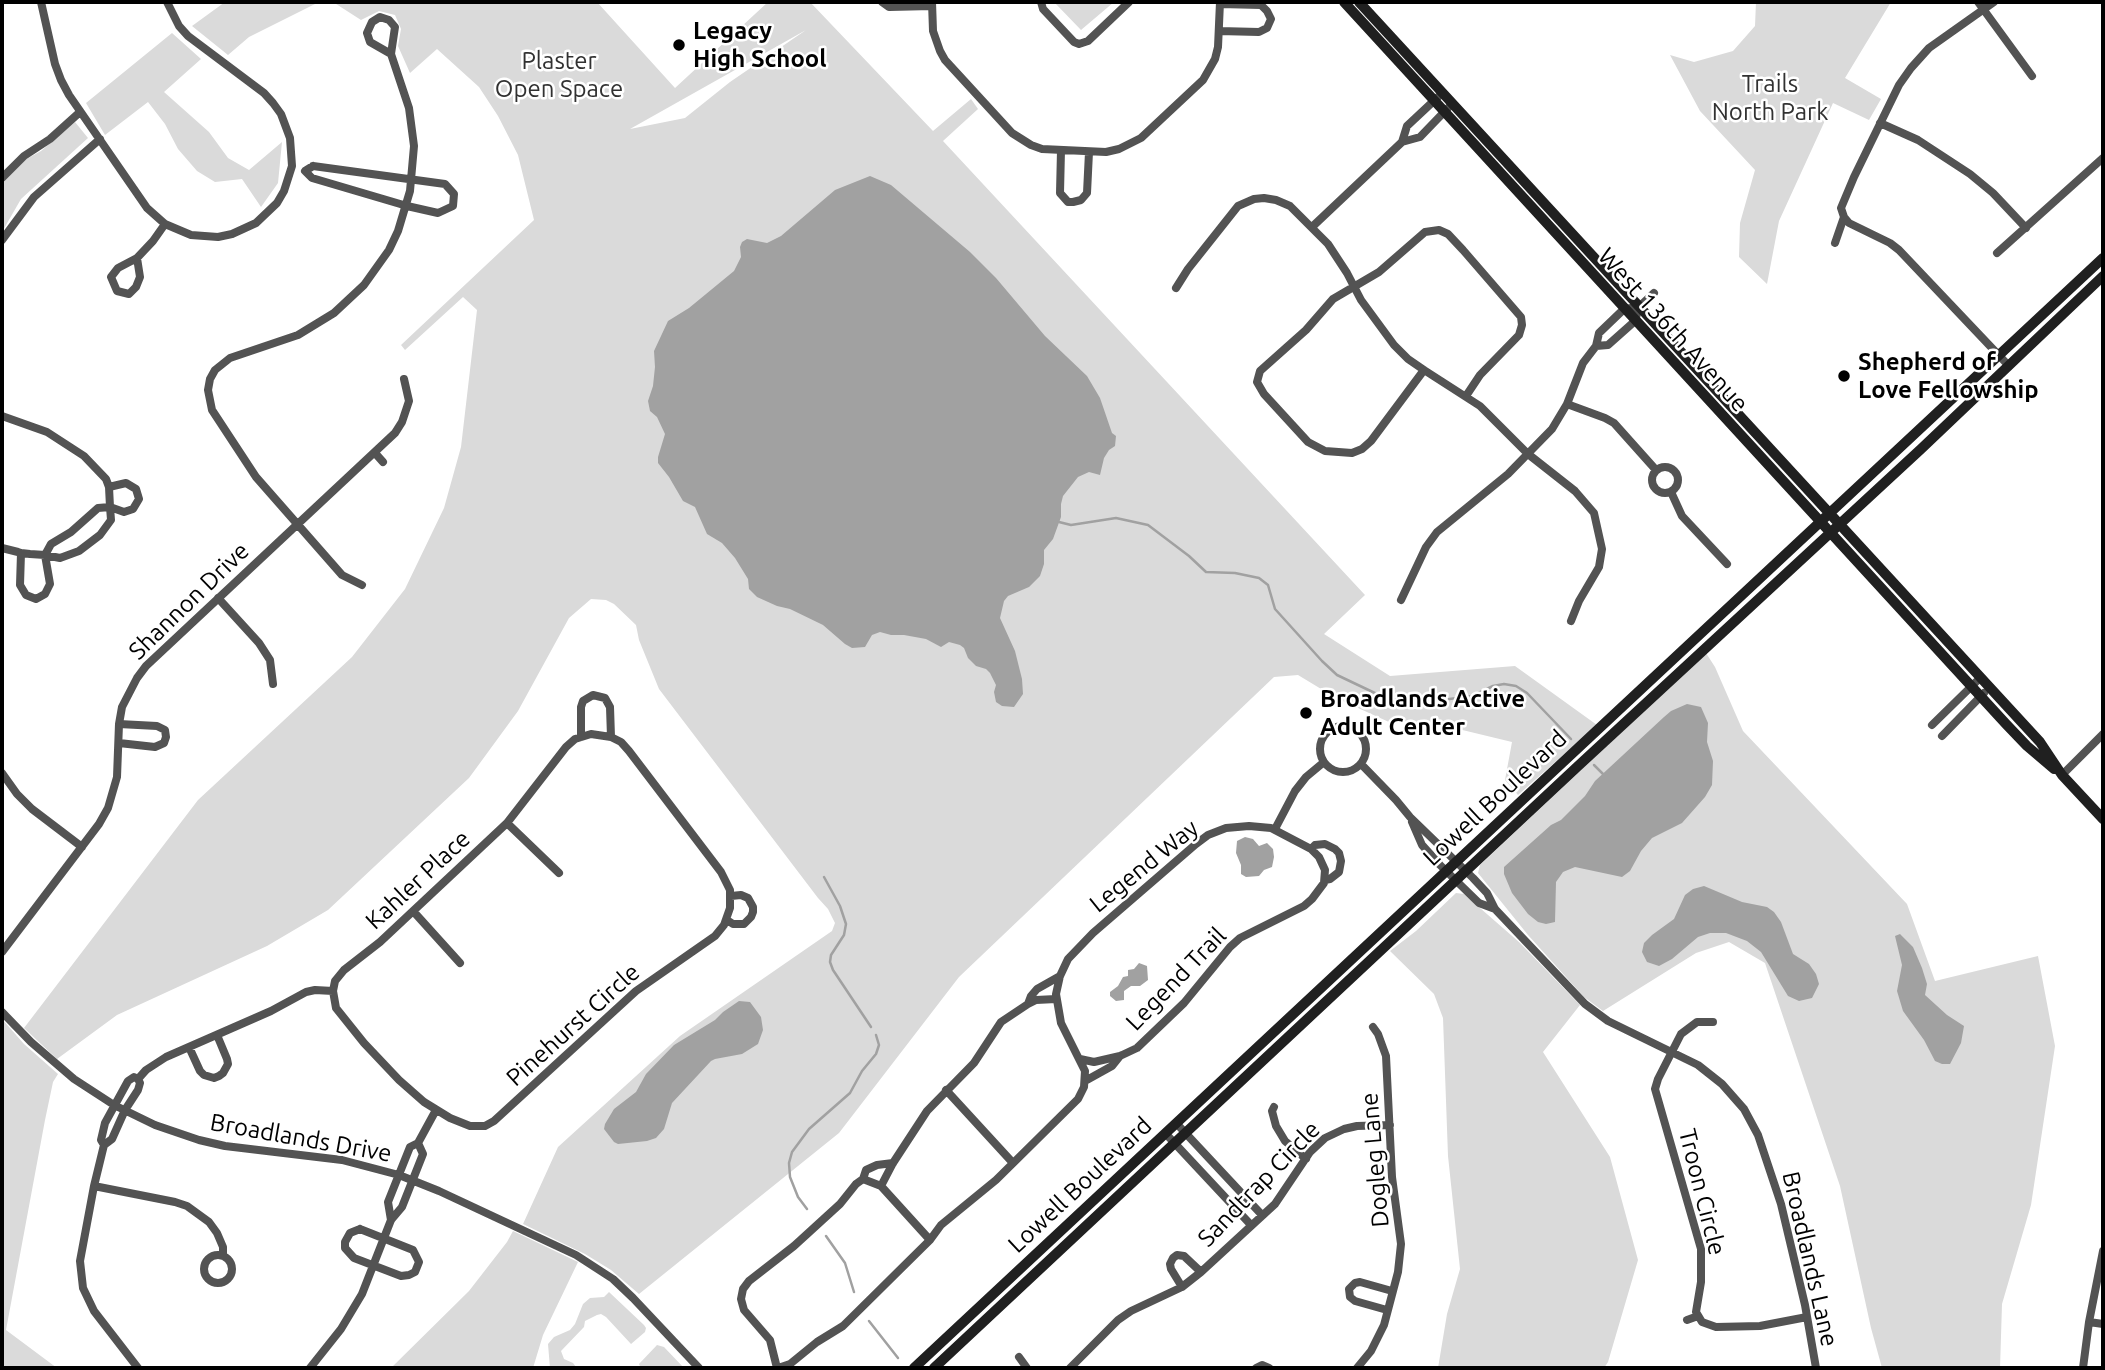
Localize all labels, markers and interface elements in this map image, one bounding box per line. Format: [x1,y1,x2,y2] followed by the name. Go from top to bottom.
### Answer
[693,17,827,73] place label: Legacy High School
[671,37,687,53] marker: Legacy High School
[495,47,623,103] park label: Plaster Open Space
[1712,70,1828,126] park label: Trails North Park
[1592,242,1754,418] street label: West 136th Avenue
[1858,348,2039,404] place label: Shepherd of Love Fellowship
[1836,368,1852,384] marker: Shepherd of Love Fellowship
[123,536,255,666] street label: Shannon Drive
[1320,685,1525,741] place label: Broadlands Active Adult Center
[1298,705,1314,721] marker: Broadlands Active Adult Center
[1417,724,1573,872] street label: Lowell Boulevard
[1084,813,1204,919] street label: Legend Way
[360,824,476,936] street label: Kahler Place
[1120,922,1232,1036] street label: Legend Trail
[500,958,646,1092] street label: Pinehurst Circle
[1355,1091,1395,1229] street label: Dogleg Lane
[208,1108,394,1168] street label: Broadlands Drive
[1002,1111,1158,1259] street label: Lowell Boulevard
[1192,1115,1326,1253] street label: Sandtrap Circle
[1672,1126,1732,1258] street label: Troon Circle
[1776,1169,1844,1349] street label: Broadlands Lane

